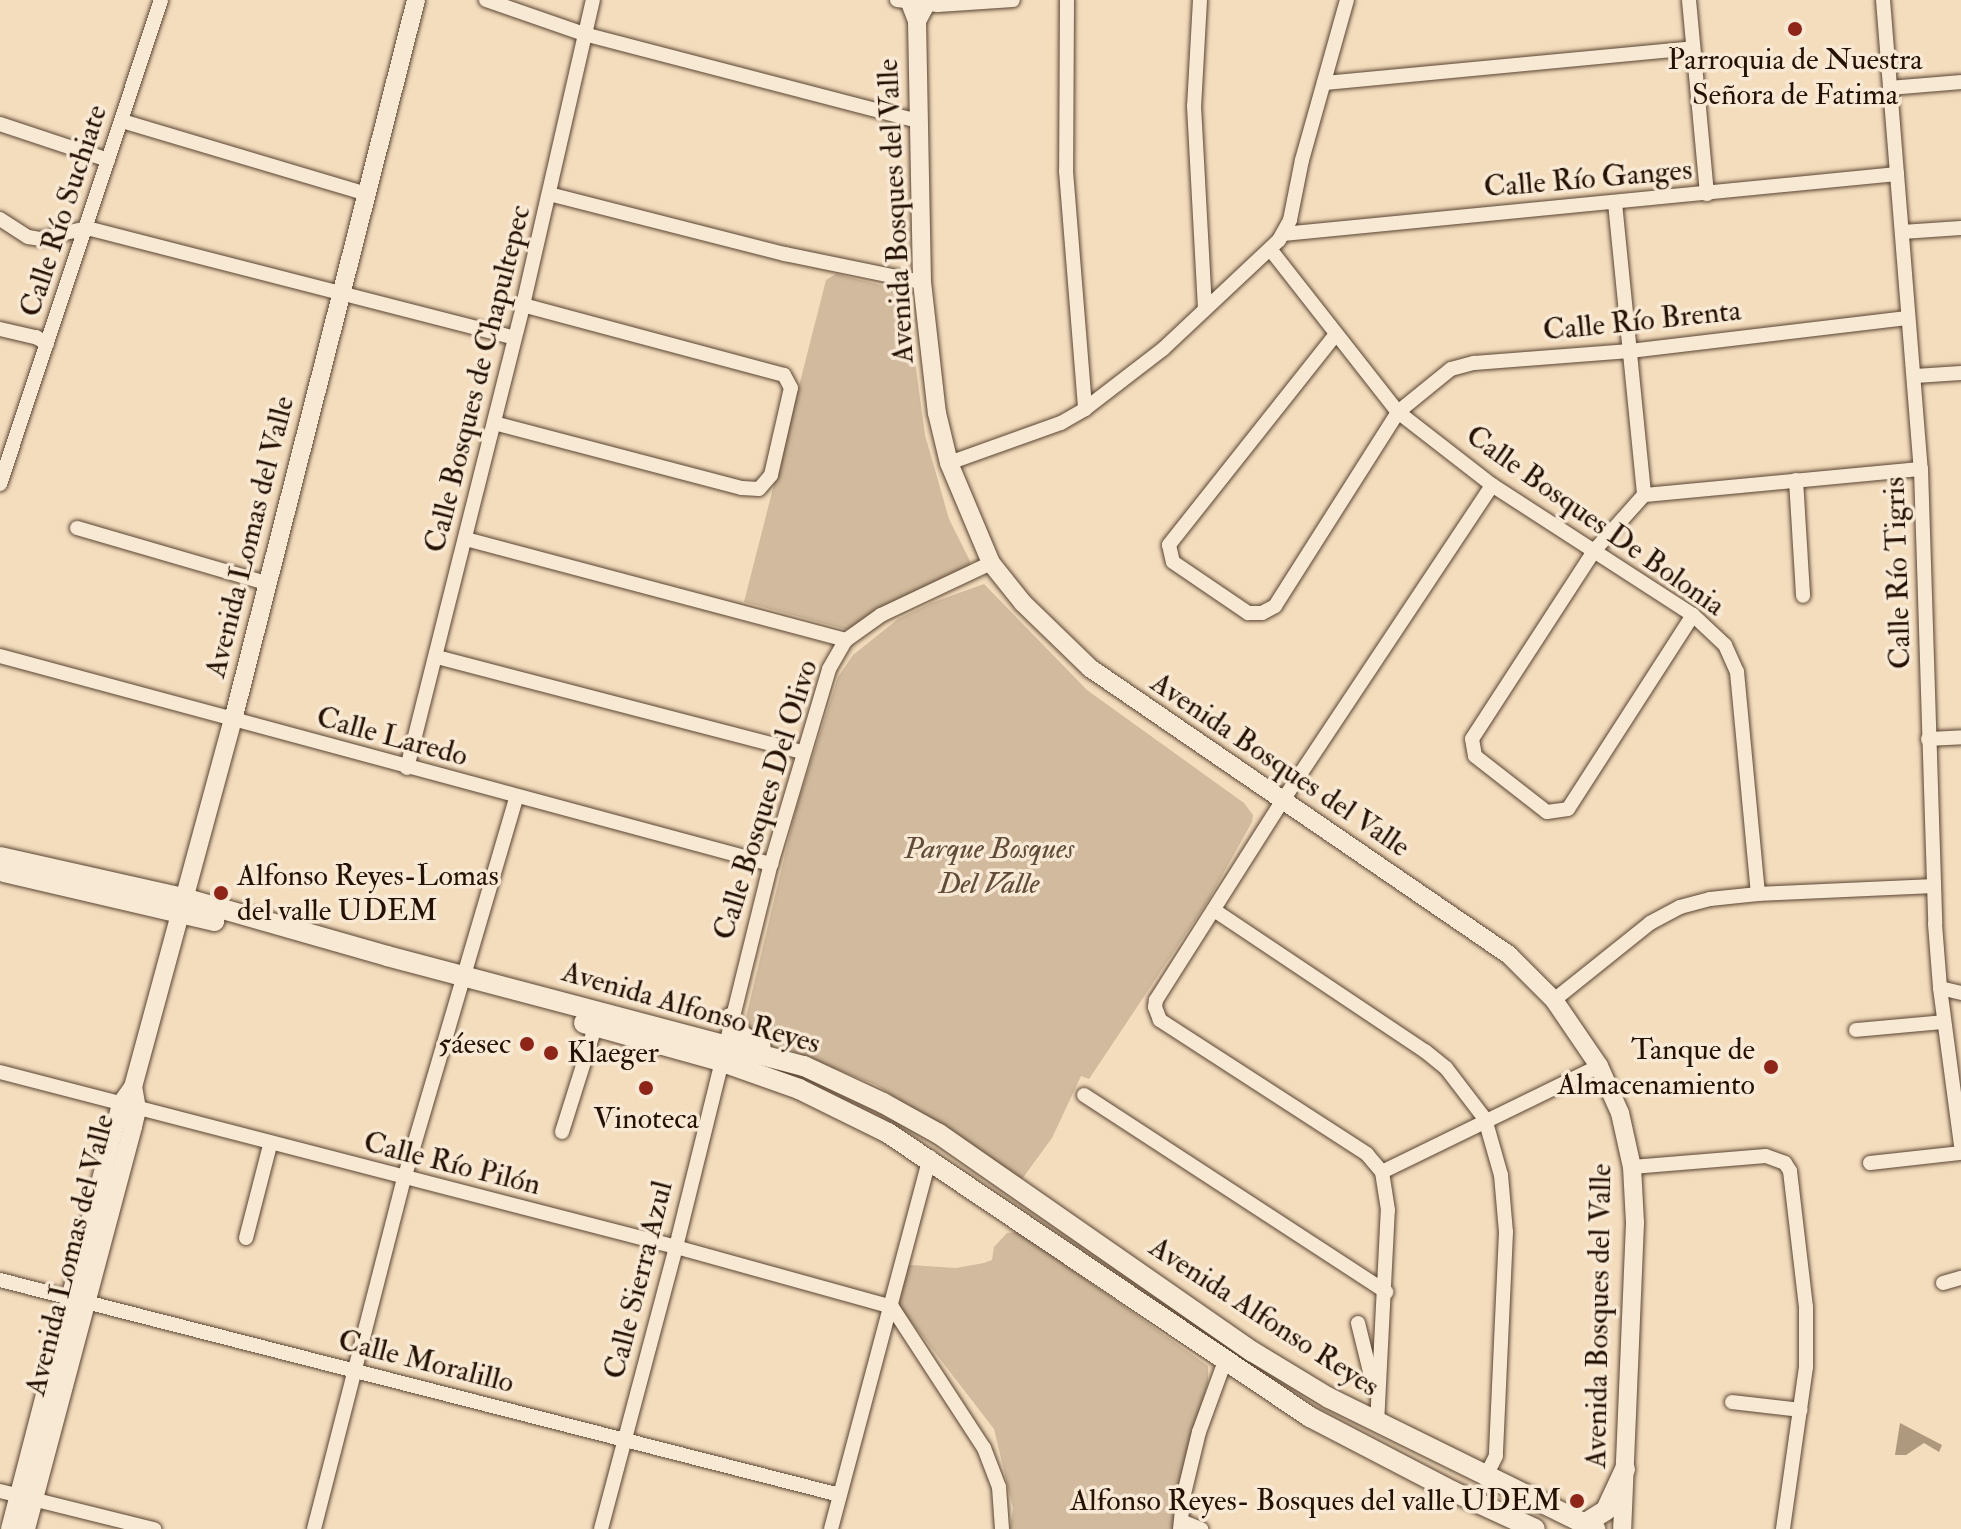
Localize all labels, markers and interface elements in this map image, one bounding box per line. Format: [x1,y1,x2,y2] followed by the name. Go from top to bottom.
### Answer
[1786,20,1804,38] marker: Parroquia de Nuestra Señora de Fatima
[1667,42,1923,112] place label: Parroquia de Nuestra Señora de Fatima
[870,58,922,364] street label: Avenida Bosques del Valle
[13,100,115,322] street label: Calle Río Suchiate
[1482,152,1694,206] street label: Calle Río Ganges
[417,202,539,556] street label: Calle Bosques de Chapultepec
[1541,293,1743,349] street label: Calle Río Brenta
[198,392,302,682] street label: Avenida Lomas del Valle
[1459,418,1731,624] street label: Calle Bosques De Bolonia
[1877,476,1919,670] street label: Calle Río Tigris
[706,656,826,944] street label: Calle Bosques Del Olivo
[1143,665,1417,865] street label: Avenida Bosques del Valle
[312,700,472,774] street label: Calle Laredo
[904,831,1074,902] park label: Parque Bosques Del Valle
[237,858,499,928] place label: Alfonso Reyes-Lomas del valle UDEM
[212,884,230,902] marker: Alfonso Reyes-Lomas del valle UDEM
[558,954,824,1062] street label: Avenida Alfonso Reyes
[438,1026,511,1062] place label: 5áesec
[1557,1032,1755,1102] place label: Tanque de Almacenamiento
[518,1035,536,1053] marker: 5áesec
[567,1035,659,1071] place label: Klaeger
[542,1044,560,1062] marker: Klaeger
[1762,1058,1780,1076] marker: Tanque de Almacenamiento
[637,1079,655,1097] marker: Vinoteca
[593,1101,699,1137] place label: Vinoteca
[18,1110,122,1400] street label: Avenida Lomas del Valle
[360,1125,544,1203] street label: Calle Río Pilón
[1578,1163,1620,1469] street label: Avenida Bosques del Valle
[597,1177,681,1383] street label: Calle Sierra Azul
[1142,1229,1386,1405] street label: Avenida Alfonso Reyes
[334,1323,518,1401] street label: Calle Moralillo
[1070,1483,1561,1519] place label: Alfonso Reyes- Bosques del valle UDEM
[1568,1492,1586,1510] marker: Alfonso Reyes- Bosques del valle UDEM

